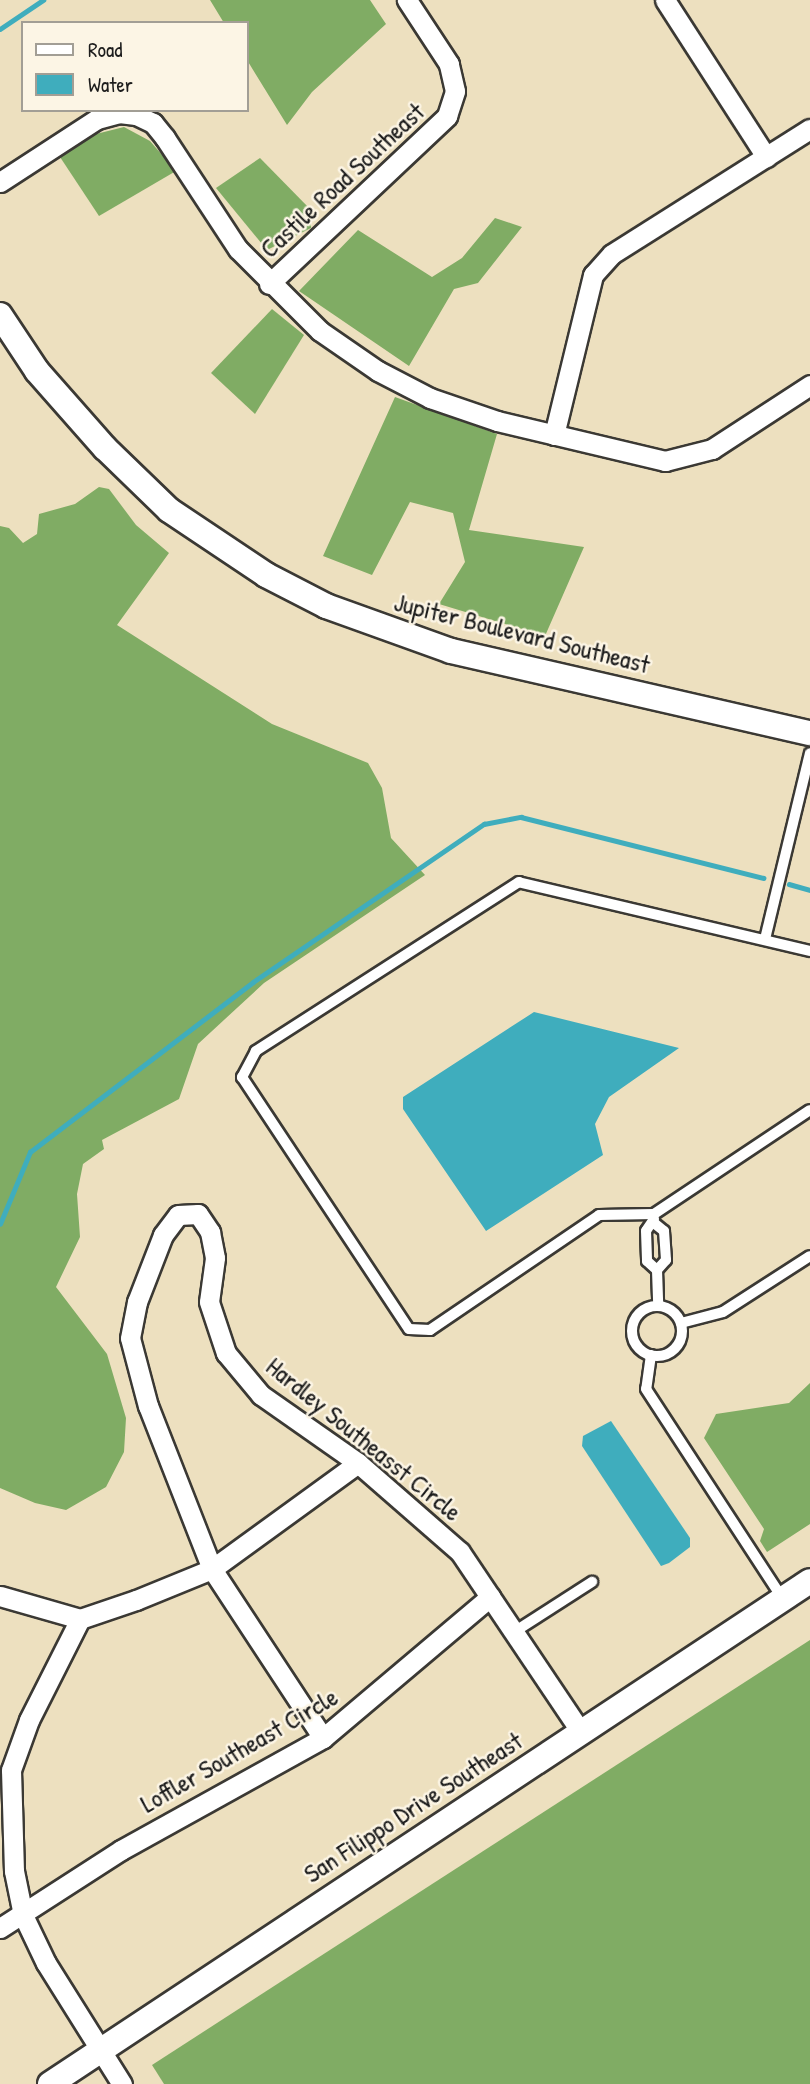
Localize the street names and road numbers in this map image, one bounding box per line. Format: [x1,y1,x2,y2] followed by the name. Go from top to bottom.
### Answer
[253,96,431,264] street label: Castile Road Southeast
[391,586,653,680] street label: Jupiter Boulevard Southeast
[260,1351,468,1527] street label: Hardley Southeasst Circle
[135,1681,343,1819] street label: Loffler Southeast Circle
[298,1725,528,1889] street label: San Filippo Drive Southeast

